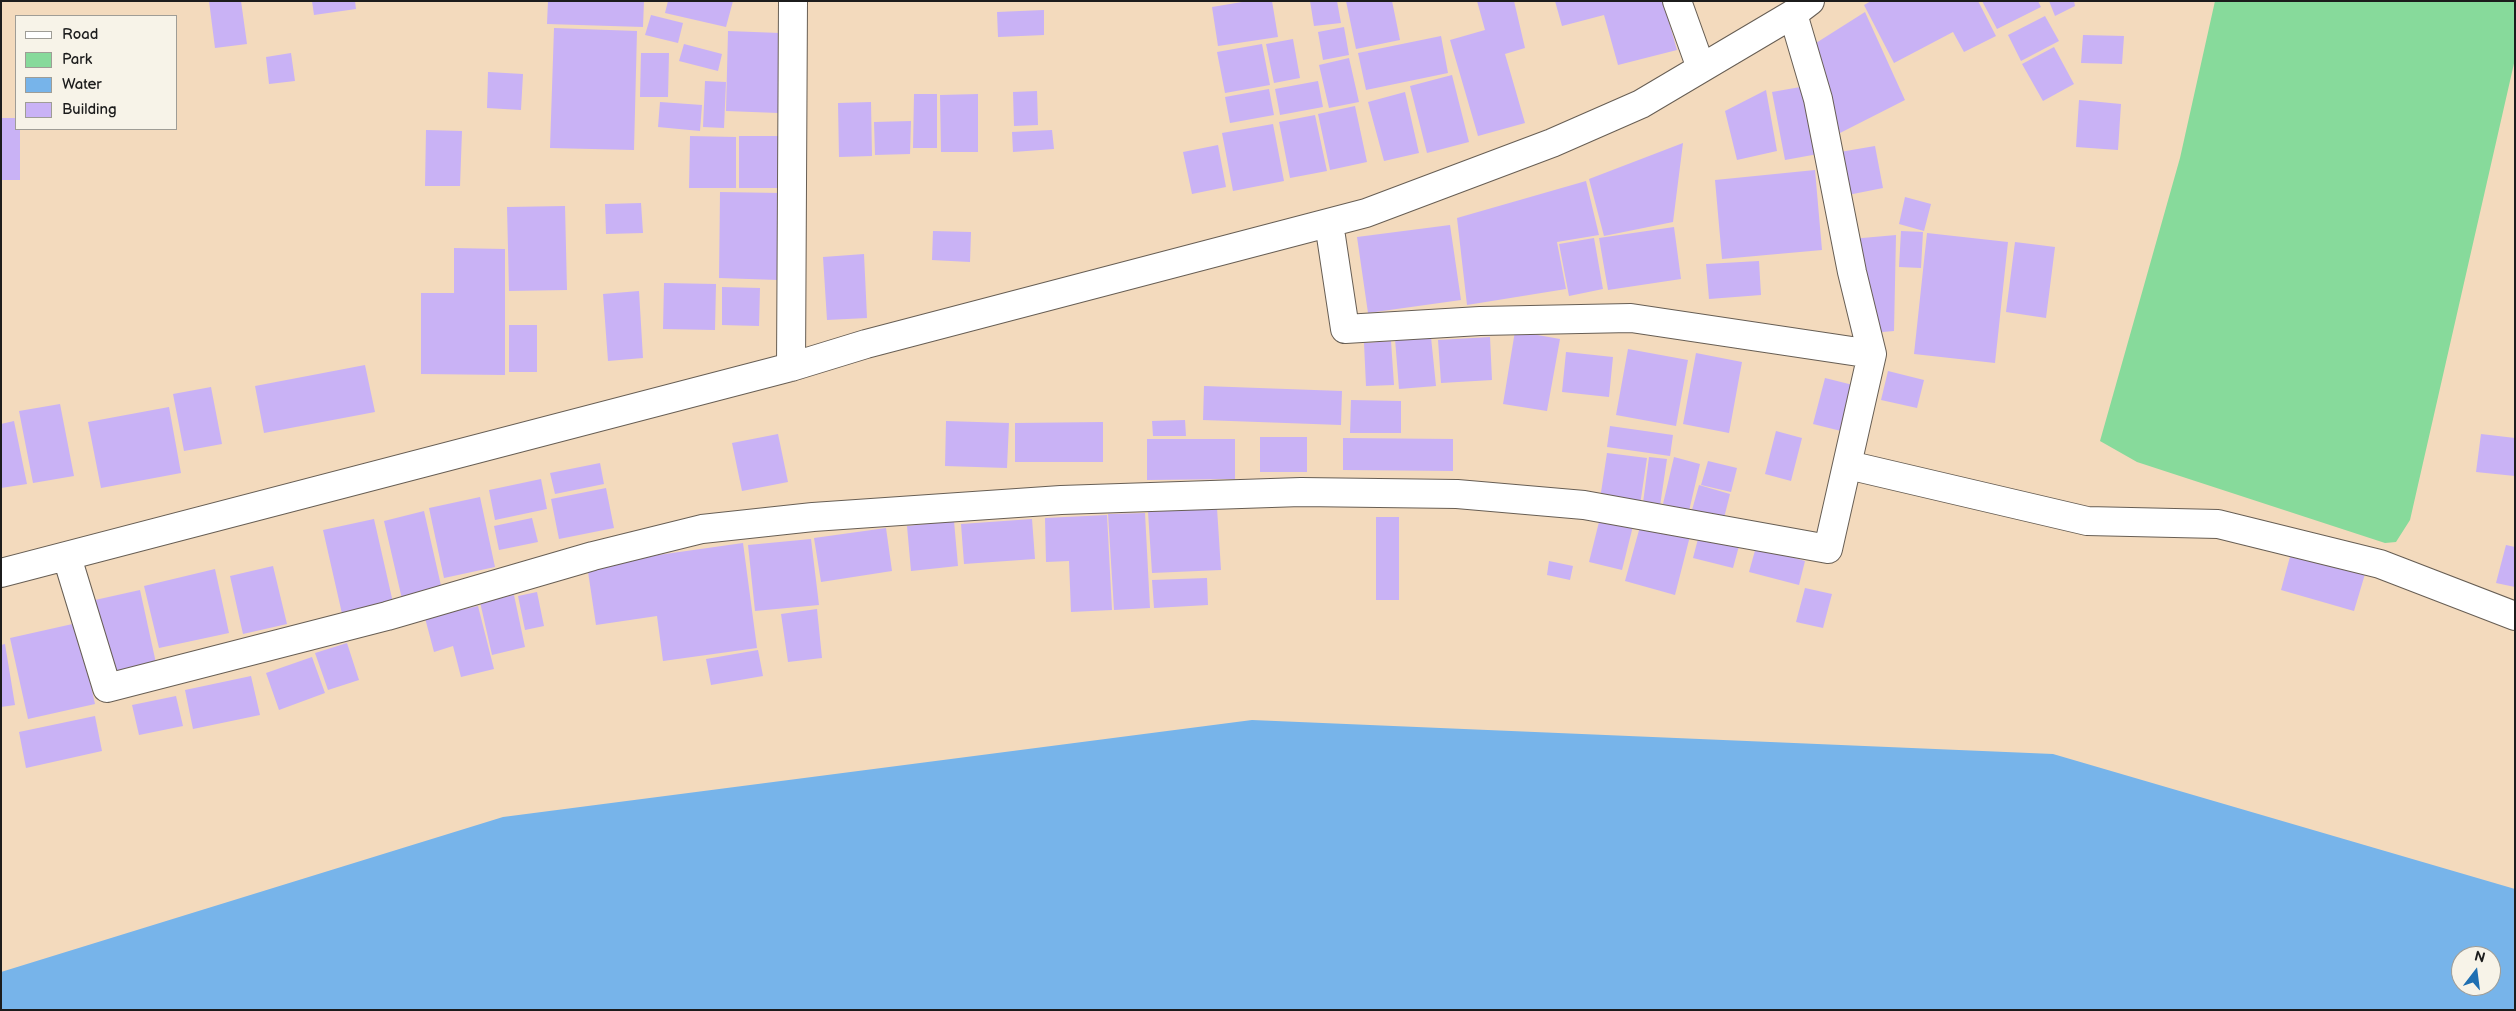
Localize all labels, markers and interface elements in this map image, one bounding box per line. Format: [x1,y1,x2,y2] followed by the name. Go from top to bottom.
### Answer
[15,15,178,130] legend
[62,25,98,44] text: Road
[62,50,92,69] text: Park
[62,75,102,94] text: Water
[62,100,117,119] text: Building
[2451,946,2501,996] north arrow
[2472,947,2487,967] text: N

